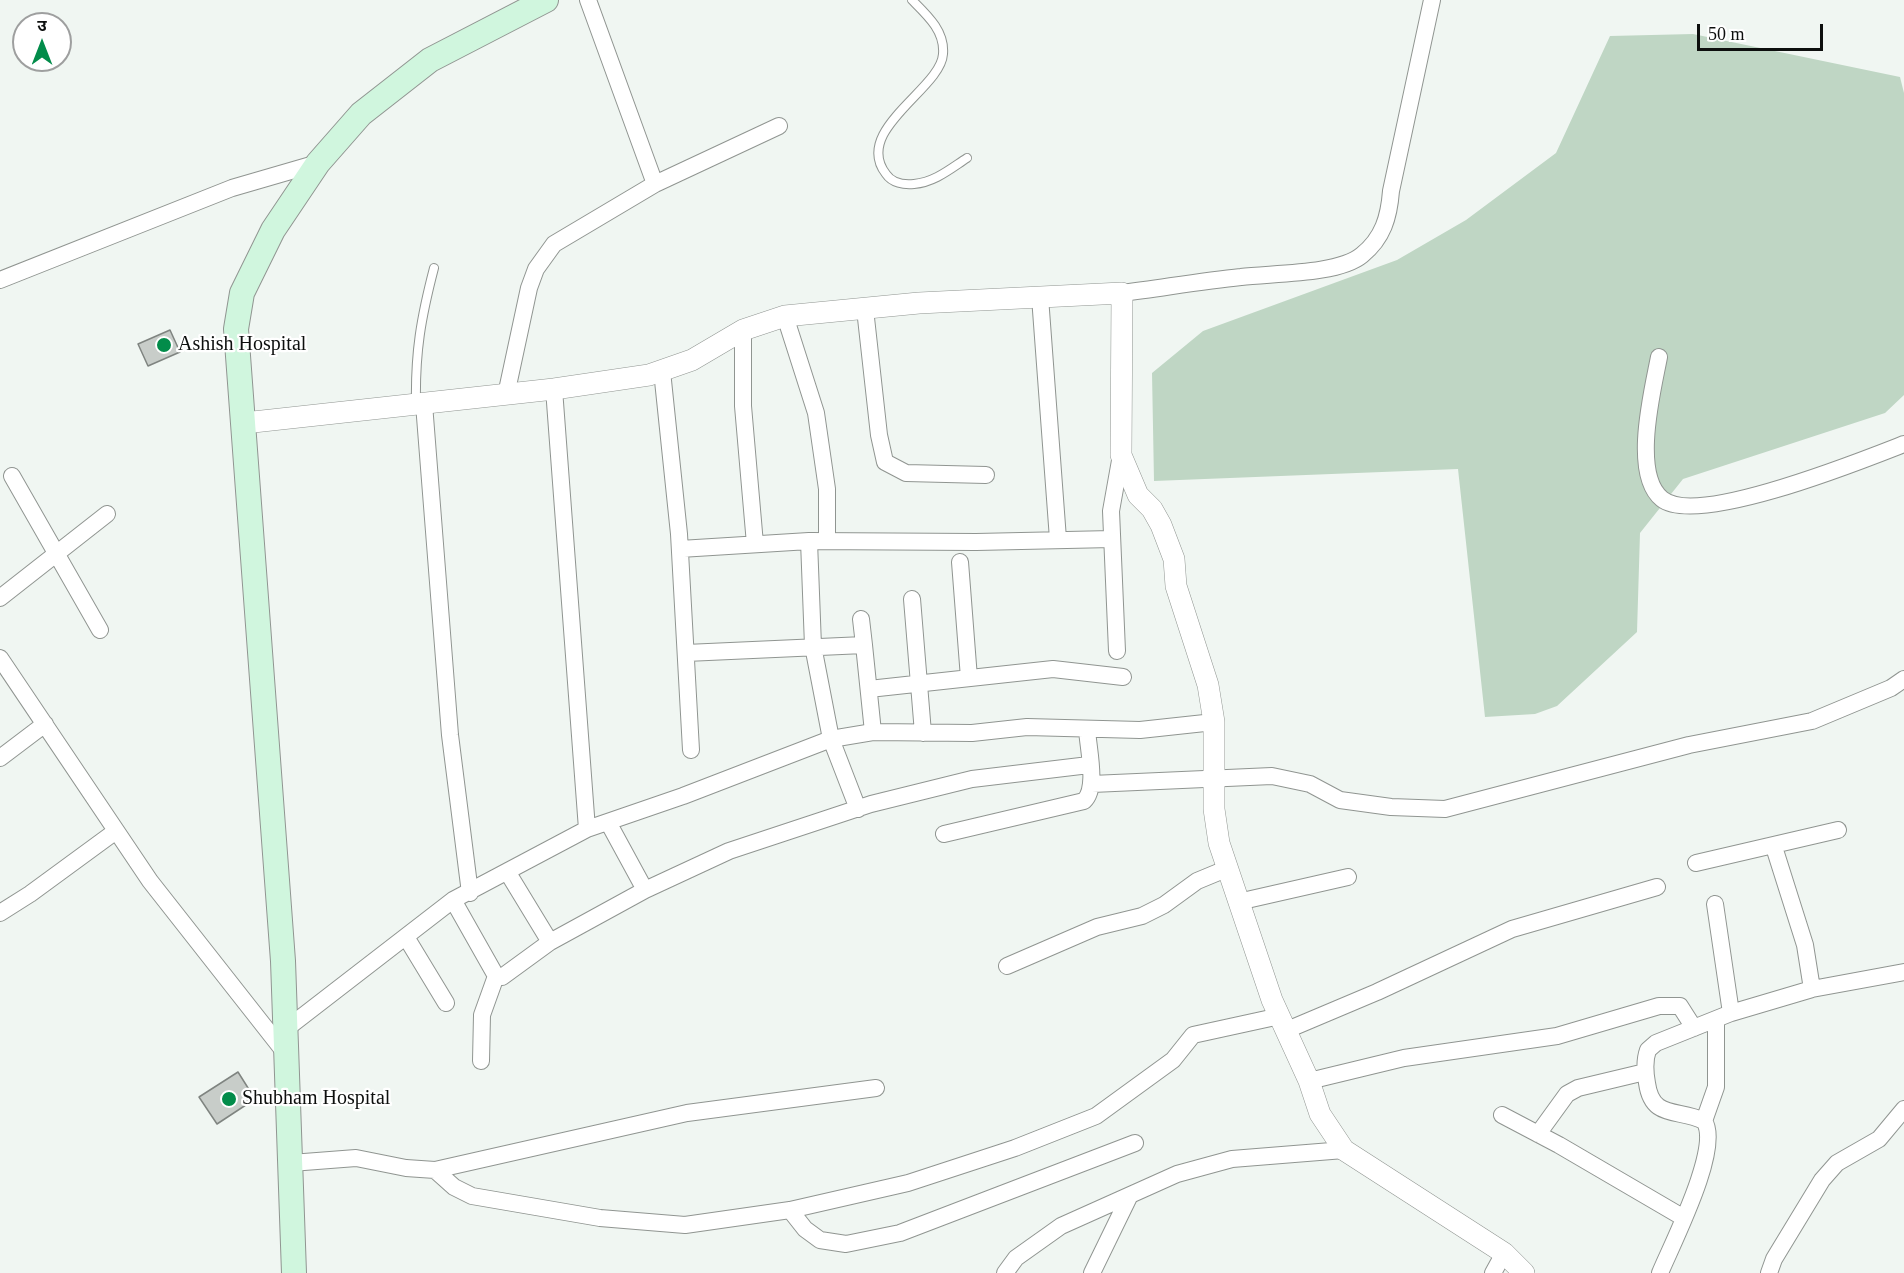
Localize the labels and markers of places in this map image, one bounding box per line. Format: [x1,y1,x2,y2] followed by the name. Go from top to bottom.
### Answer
[178,333,306,357] place label: Ashish Hospital
[155,336,173,354] marker: Ashish Hospital
[242,1087,390,1111] place label: Shubham Hospital
[220,1090,238,1108] marker: Shubham Hospital

